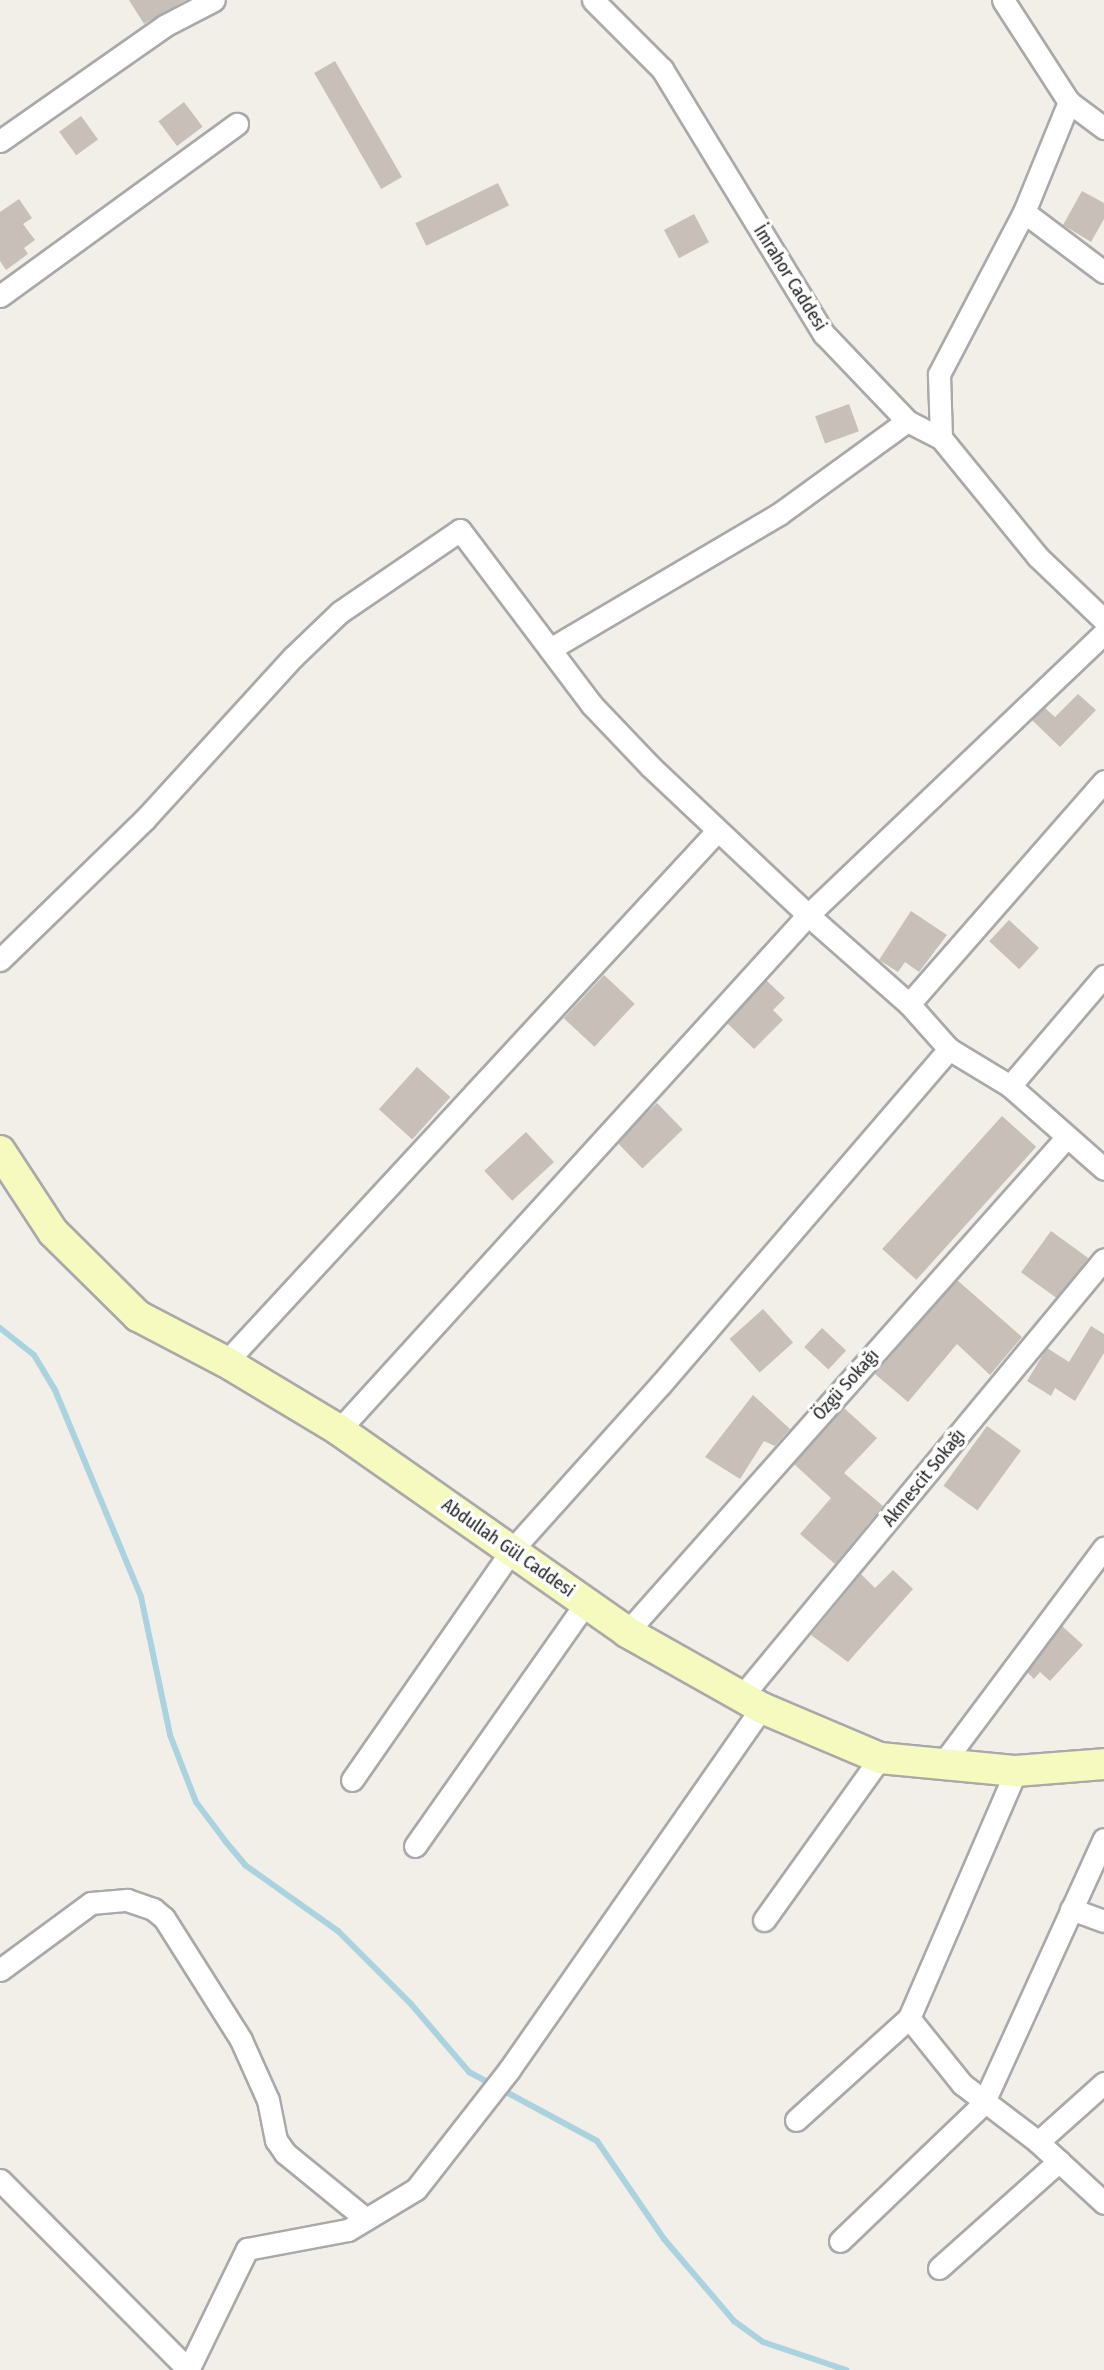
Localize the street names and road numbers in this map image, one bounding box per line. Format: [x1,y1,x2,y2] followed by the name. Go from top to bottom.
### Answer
[749,221,831,335] street label: İmrahor Caddesi
[808,1345,884,1425] street label: Özgü Sokağı
[878,1425,970,1531] street label: Akmescit Sokağı
[438,1494,578,1602] street label: Abdullah Gül Caddesi

